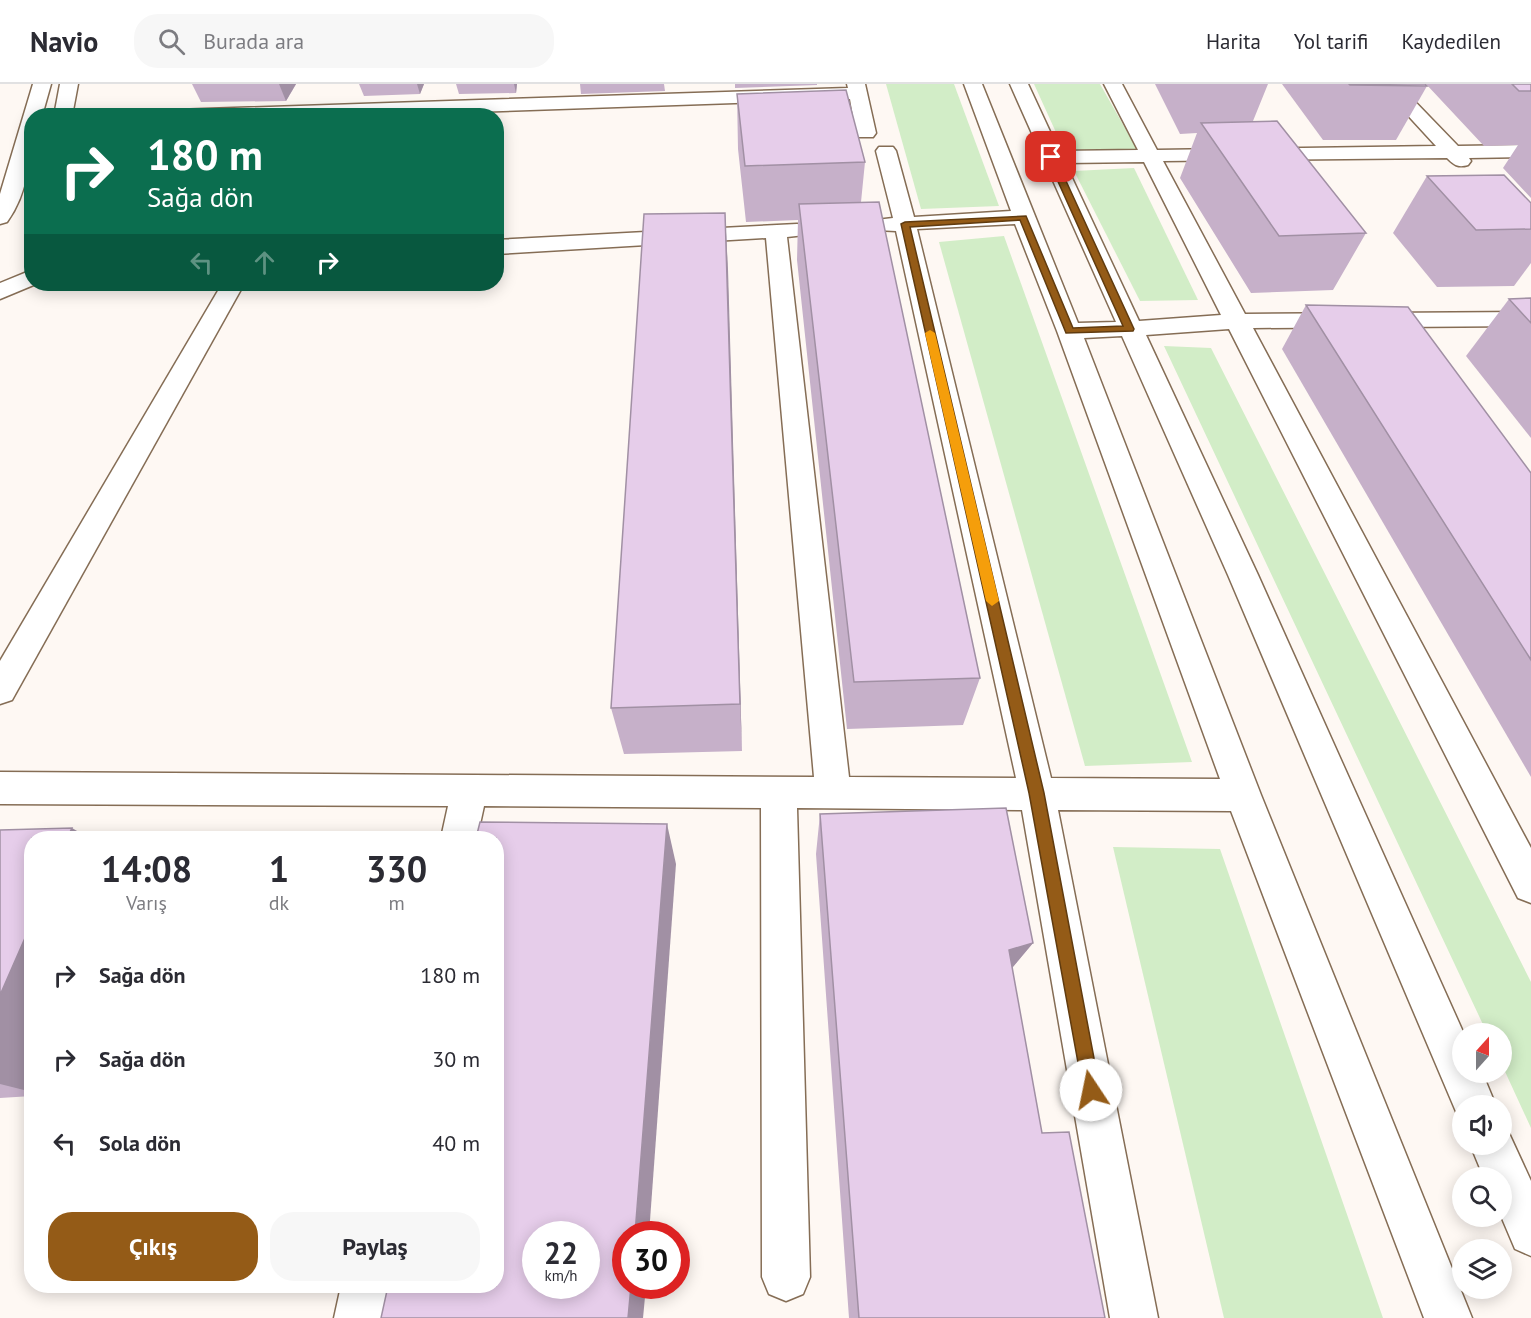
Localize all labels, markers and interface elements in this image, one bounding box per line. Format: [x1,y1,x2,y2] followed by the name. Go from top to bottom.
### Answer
[134,14,554,68] search box
[30,23,98,60] text: Navio
[155,25,188,58] icon: search
[203,27,304,55] text: Burada ara
[1206,28,1261,55] text: Harita
[1294,28,1368,55] text: Yol tarifi
[1401,28,1501,55] text: Kaydedilen
[147,127,263,182] text: 180 m
[1025,131,1076,182] pin
[48,132,126,210] icon: right
[1034,140,1067,173] icon: arrive
[147,180,254,214] text: Sağa dön
[185,246,218,279] icon: left
[248,246,281,279] icon: ahead
[311,246,344,279] icon: right
[101,845,192,892] text: 14:08
[269,845,289,892] text: 1
[366,845,427,892] text: 330
[126,890,167,916] text: Varış
[269,890,289,916] text: dk
[388,890,405,916] text: m
[48,959,81,992] icon: right
[99,961,186,989] text: Sağa dön
[420,961,480,989] text: 180 m
[1452,1023,1512,1083] north arrow
[1452,1023,1512,1299] map controls
[48,1043,81,1076] icon: right
[99,1045,186,1073] text: Sağa dön
[432,1045,480,1073] text: 30 m
[1059,1058,1123,1122] position arrow
[1452,1095,1512,1155] button: sound
[48,1127,81,1160] icon: left
[99,1129,181,1157] text: Sola dön
[432,1129,480,1157] text: 40 m
[1452,1167,1512,1227] button: search
[48,1212,258,1281] button: Çıkış
[270,1212,480,1281] button: Paylaş
[612,1221,690,1299] speed limit sign: 30
[544,1233,578,1272] text: 22
[1452,1239,1512,1299] button: layers
[545,1266,577,1285] text: km/h

